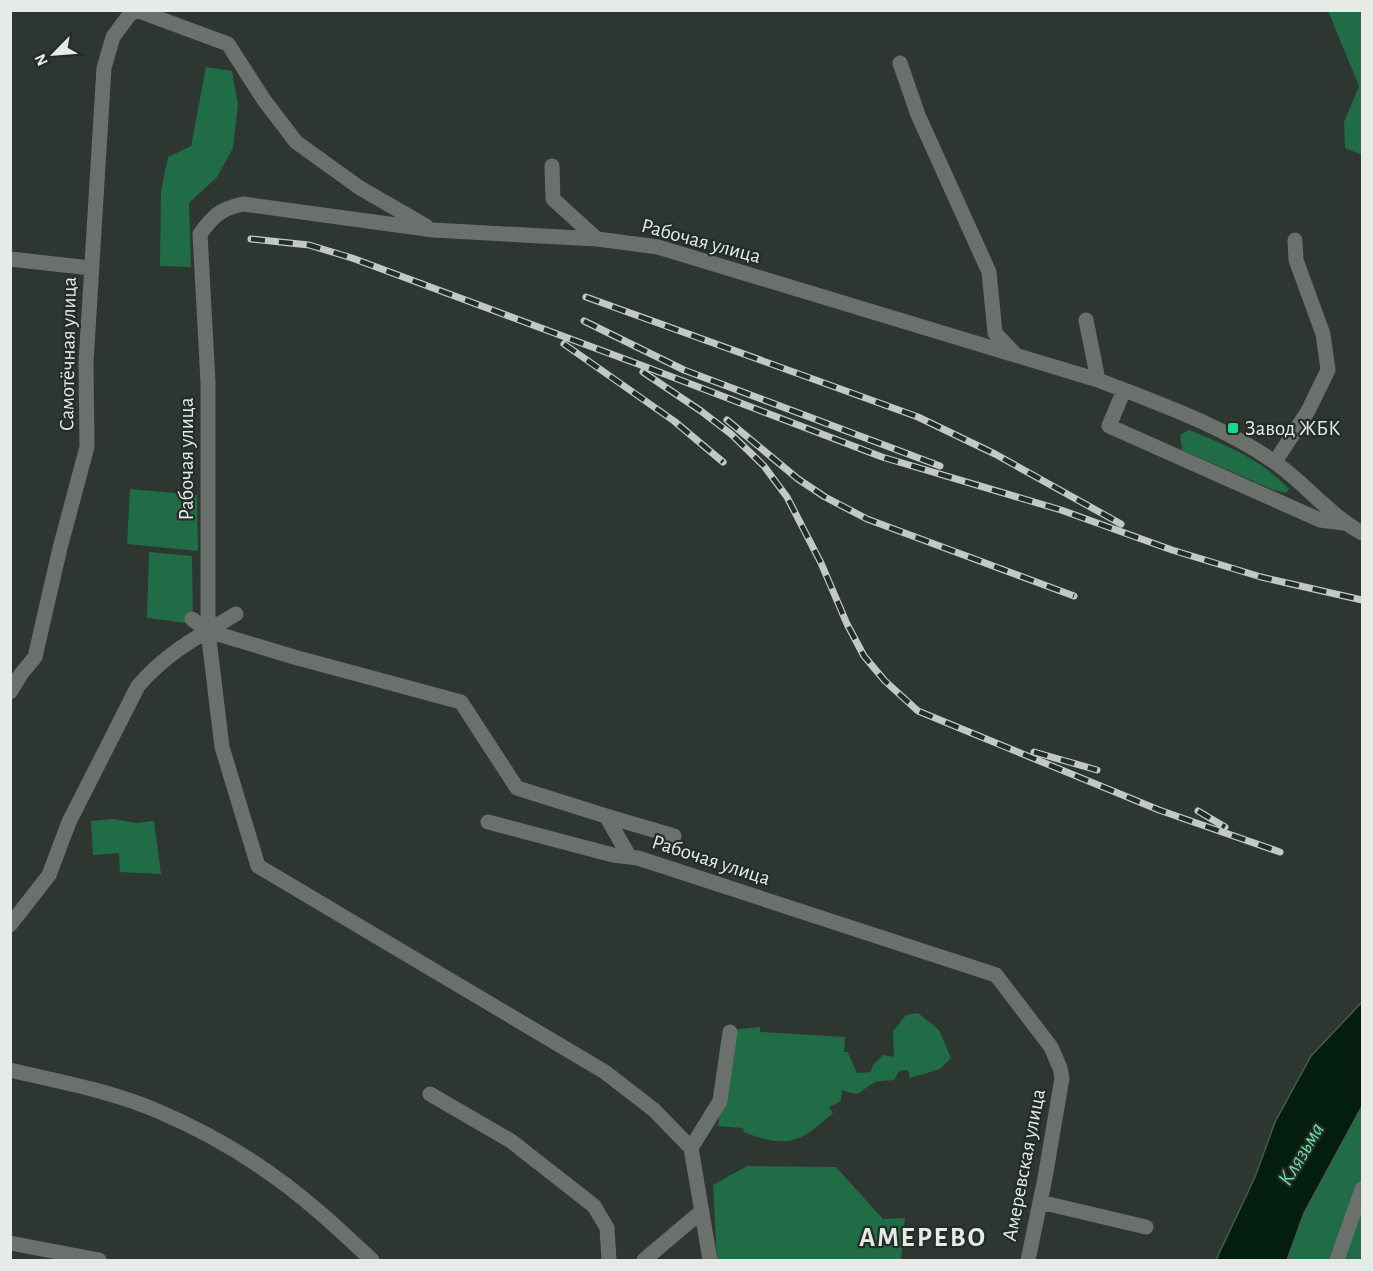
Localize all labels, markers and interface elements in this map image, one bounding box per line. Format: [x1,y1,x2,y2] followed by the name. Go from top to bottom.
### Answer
[24,24,84,84] north arrow
[32,51,51,68] text: N
[639,215,764,267] street label: Рабочая улица
[56,276,80,431] street label: Самотёчная улица
[176,397,197,521] street label: Рабочая улица
[1245,418,1341,439] place label: Завод ЖБК
[1226,421,1240,435] marker: Завод ЖБК
[649,831,773,889] street label: Рабочая улица
[999,1087,1049,1243] street label: Амеревская улица
[1274,1119,1328,1189] water label: Клязьма
[859,1224,987,1251] district label: АМЕРЕВО

